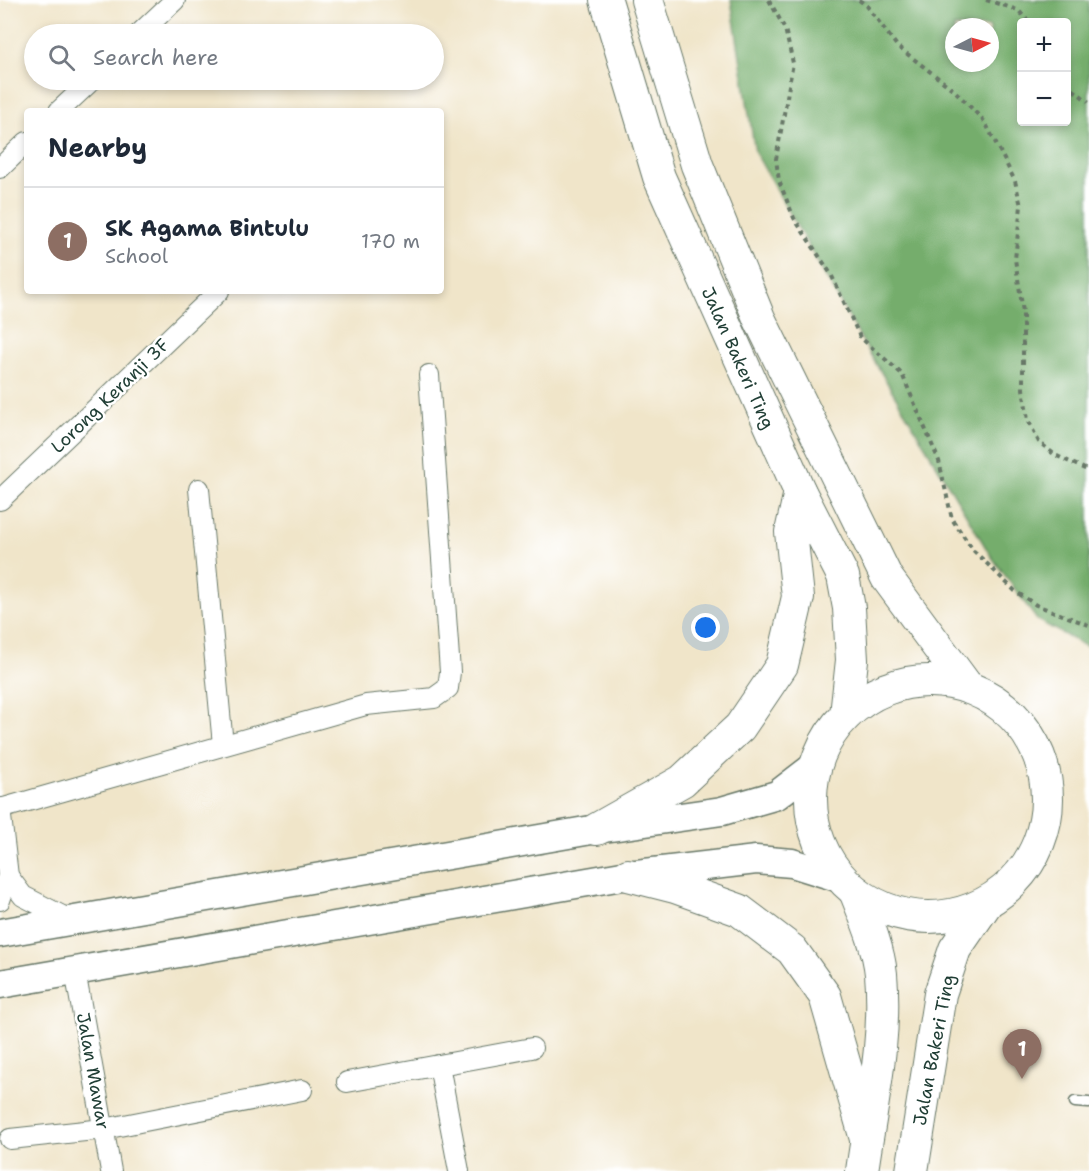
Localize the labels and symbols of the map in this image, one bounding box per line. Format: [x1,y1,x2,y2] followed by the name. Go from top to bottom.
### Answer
[945,18,999,72] north arrow
[696,283,780,433] street label: Jalan Bakeri Ting
[46,333,174,459] street label: Lorong Keranji 3F
[691,613,720,642] your location
[908,972,960,1128] street label: Jalan Bakeri Ting
[71,1011,115,1131] street label: Jalan Mawar
[1002,1030,1042,1079] pin: 1

